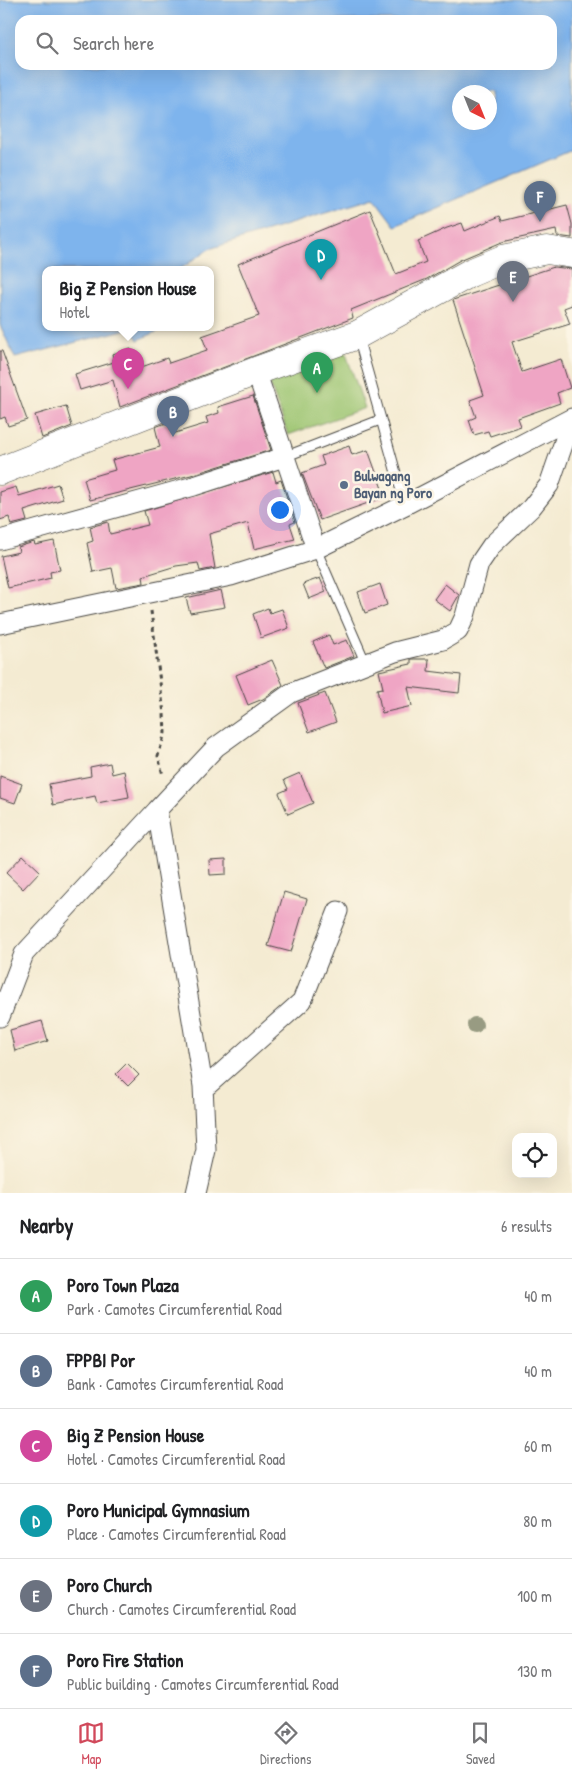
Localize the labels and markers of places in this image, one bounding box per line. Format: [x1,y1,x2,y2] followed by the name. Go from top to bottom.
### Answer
[524,181,556,222] pin: F
[305,239,337,280] pin: D
[497,261,529,302] pin: E
[112,348,144,389] pin: C
[301,352,333,393] pin: A
[157,396,189,437] pin: B
[354,465,432,504] place label: Bulwagang Bayan ng Poro
[338,479,350,491] marker: Bulwagang Bayan ng Poro

